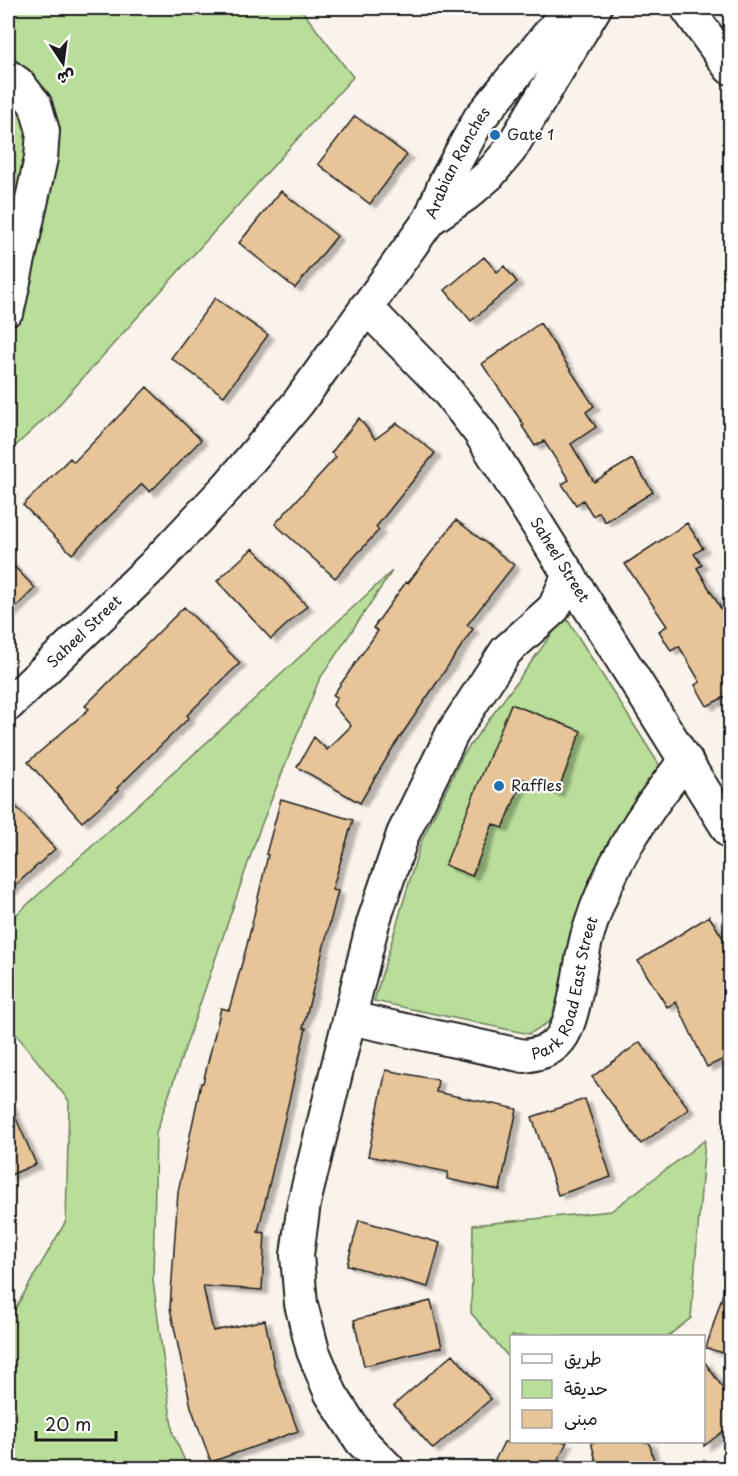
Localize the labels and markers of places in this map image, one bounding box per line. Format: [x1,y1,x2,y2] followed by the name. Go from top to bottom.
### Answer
[507,122,554,145] place label: Gate 1
[488,128,502,142] marker: Gate 1
[511,773,562,796] place label: Raffles
[492,779,506,793] marker: Raffles

